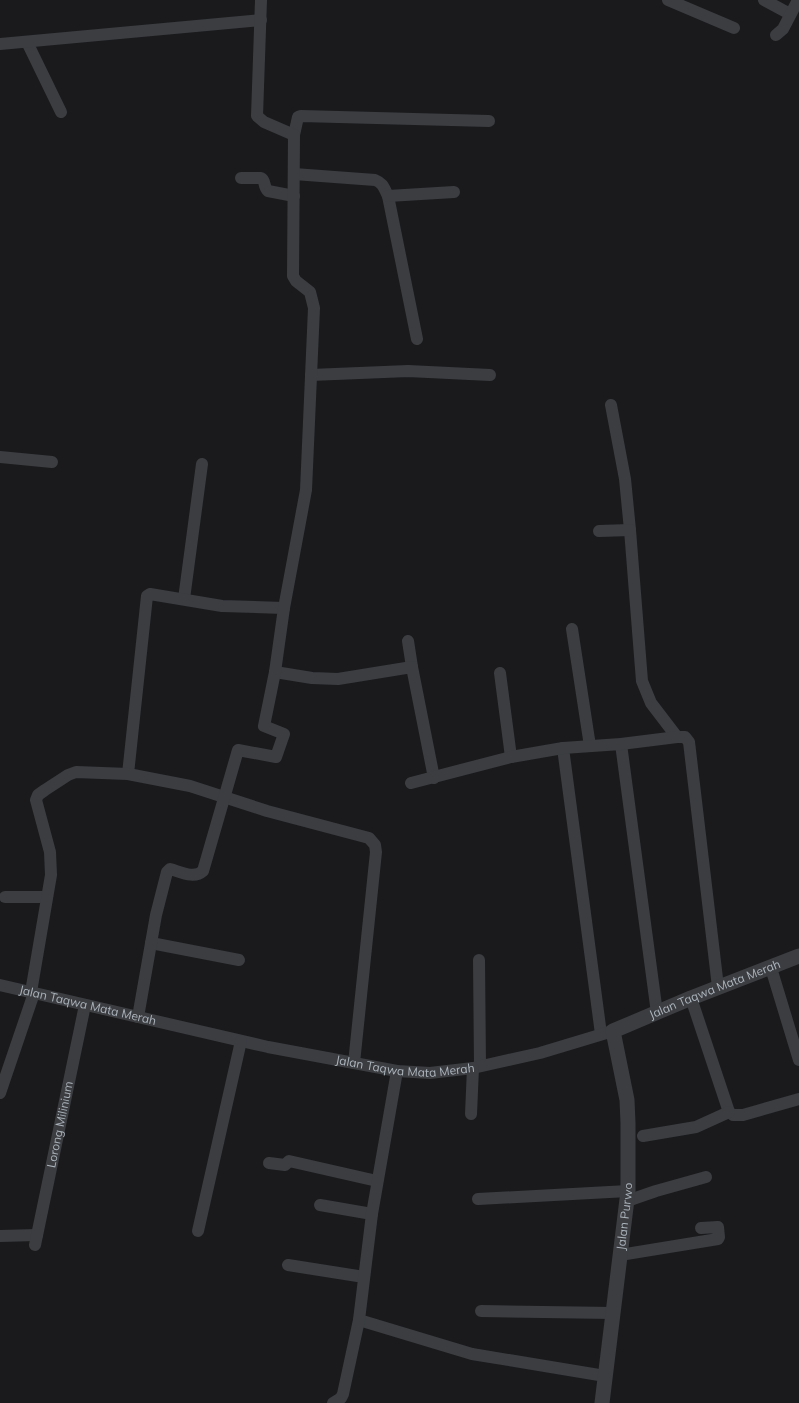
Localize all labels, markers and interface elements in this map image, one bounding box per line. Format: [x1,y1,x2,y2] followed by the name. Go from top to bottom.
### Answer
[647,956,782,1022] street label: Jalan Taqwa Mata Merah
[18,982,158,1028] street label: Jalan Taqwa Mata Merah
[334,1052,475,1080] street label: Jalan Taqwa Mata Merah
[43,1080,76,1169] street label: Lorong Milinium
[613,1182,635,1251] street label: Jalan Purwo

